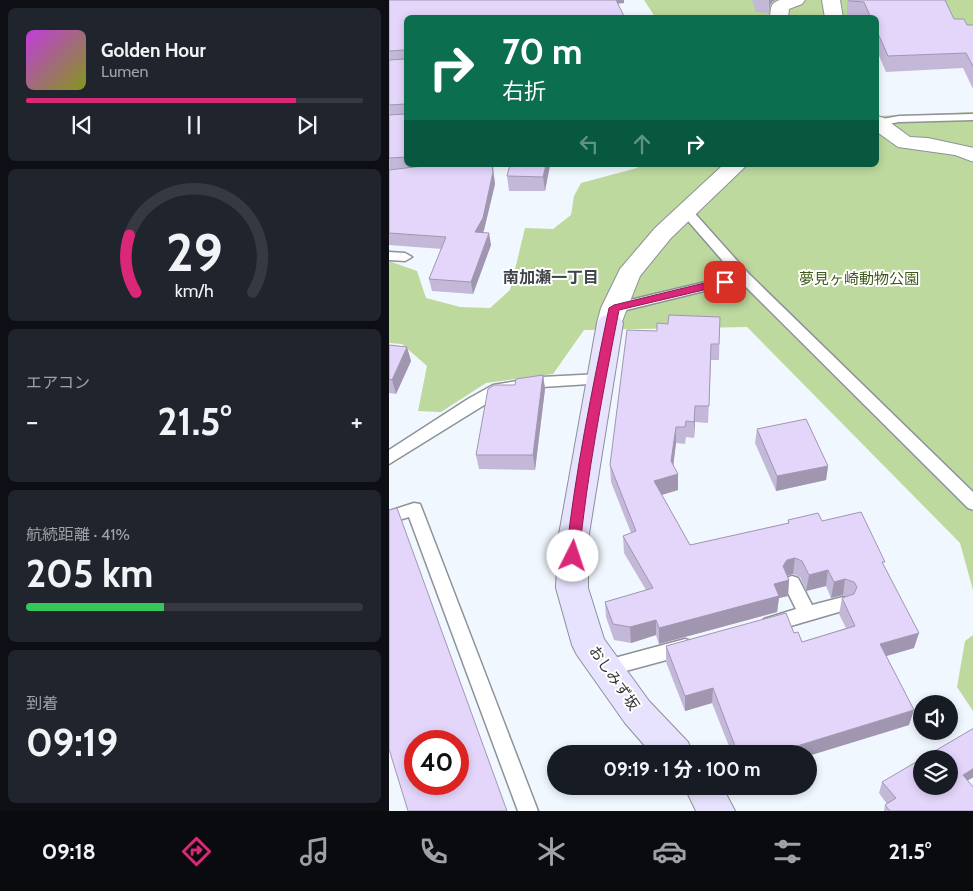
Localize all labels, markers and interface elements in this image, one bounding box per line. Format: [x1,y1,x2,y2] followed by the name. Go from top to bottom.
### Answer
[502,30,583,73] text: 70 m
[419,35,484,100] icon: right
[101,39,206,62] text: Golden Hour
[101,62,148,81] text: Lumen
[502,78,546,105] text: 右折
[68,111,96,139] icon: previous
[180,111,208,139] icon: pause
[293,111,321,139] icon: next
[575,130,603,158] icon: left
[628,130,656,158] icon: ahead
[681,130,709,158] icon: right
[166,221,223,284] text: 29
[704,261,746,303] pin
[503,268,599,287] district label: 南加瀬一丁目
[711,268,739,296] icon: arrive
[799,270,919,288] park label: 夢見ヶ崎動物公園
[175,280,214,301] text: km/h
[26,373,90,392] text: エアコン
[158,398,231,445] text: 21.5°
[26,404,38,438] text: −
[351,404,363,438] text: +
[26,525,130,544] text: 航続距離 · 41%
[546,529,598,581] position arrow
[26,550,153,597] text: 205 km
[585,642,643,714] street label: おしみず坂
[26,694,58,713] text: 到着
[913,695,958,795] map controls
[913,695,958,740] button: sound
[26,719,118,766] text: 09:19
[404,730,469,795] speed limit sign: 40
[913,750,958,795] button: layers
[604,758,760,781] text: 09:19 · 1 分 · 100 m
[179,834,214,869] icon: directions
[297,834,332,869] icon: music
[416,834,451,869] icon: phone
[534,834,569,869] icon: climate
[652,834,687,869] icon: car
[770,834,805,869] icon: filters
[42,838,96,865] text: 09:18
[889,838,931,865] text: 21.5°

